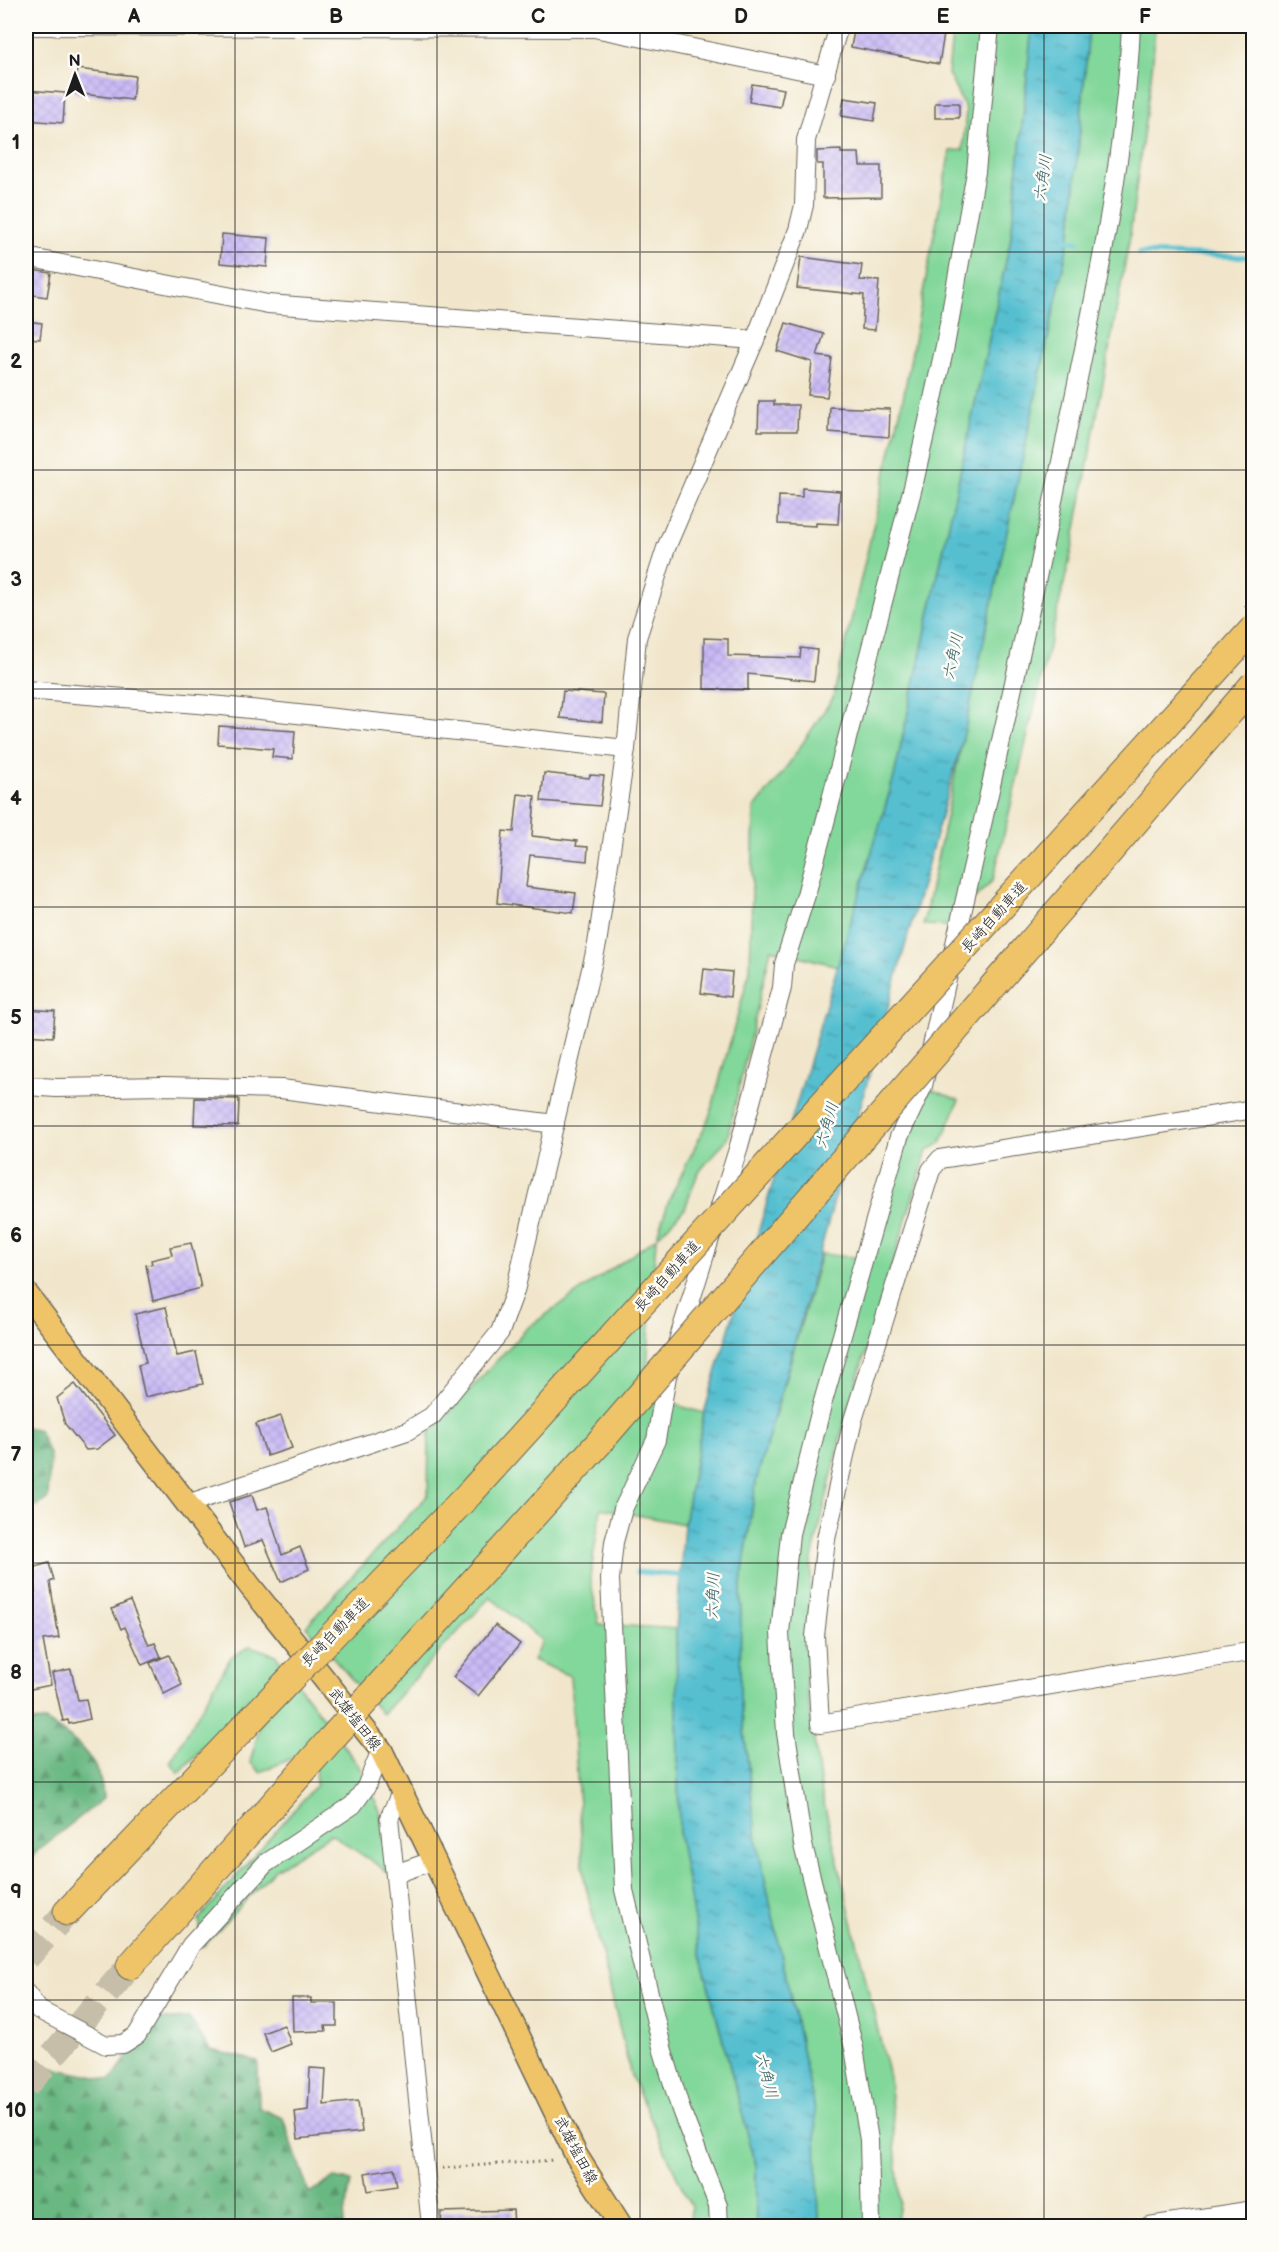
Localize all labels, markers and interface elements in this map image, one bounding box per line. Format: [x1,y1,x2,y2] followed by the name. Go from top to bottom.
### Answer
[127,5,141,29] text: A
[329,5,343,29] text: B
[531,5,545,29] text: C
[734,5,748,29] text: D
[937,5,950,29] text: E
[1139,5,1151,29] text: F
[45,45,105,105] north arrow
[69,52,81,71] text: N
[12,131,20,155] text: 1
[1031,153,1056,203] water label: 六角川
[10,350,22,374] text: 2
[10,568,22,592] text: 3
[939,631,968,682] water label: 六角川
[10,787,22,811] text: 4
[957,878,1032,957] street label: 長崎自動車道
[10,1006,22,1030] text: 5
[812,1100,843,1151] water label: 六角川
[10,1224,22,1248] text: 6
[630,1237,705,1316] street label: 長崎自動車道
[10,1443,22,1467] text: 7
[703,1572,724,1620] water label: 六角川
[297,1593,373,1671] street label: 長崎自動車道
[10,1661,22,1685] text: 8
[324,1684,385,1755] street label: 武雄塩田線
[10,1880,22,1904] text: 9
[750,2050,781,2101] water label: 六角川
[6,2099,26,2123] text: 10
[550,2113,602,2188] street label: 武雄塩田線

